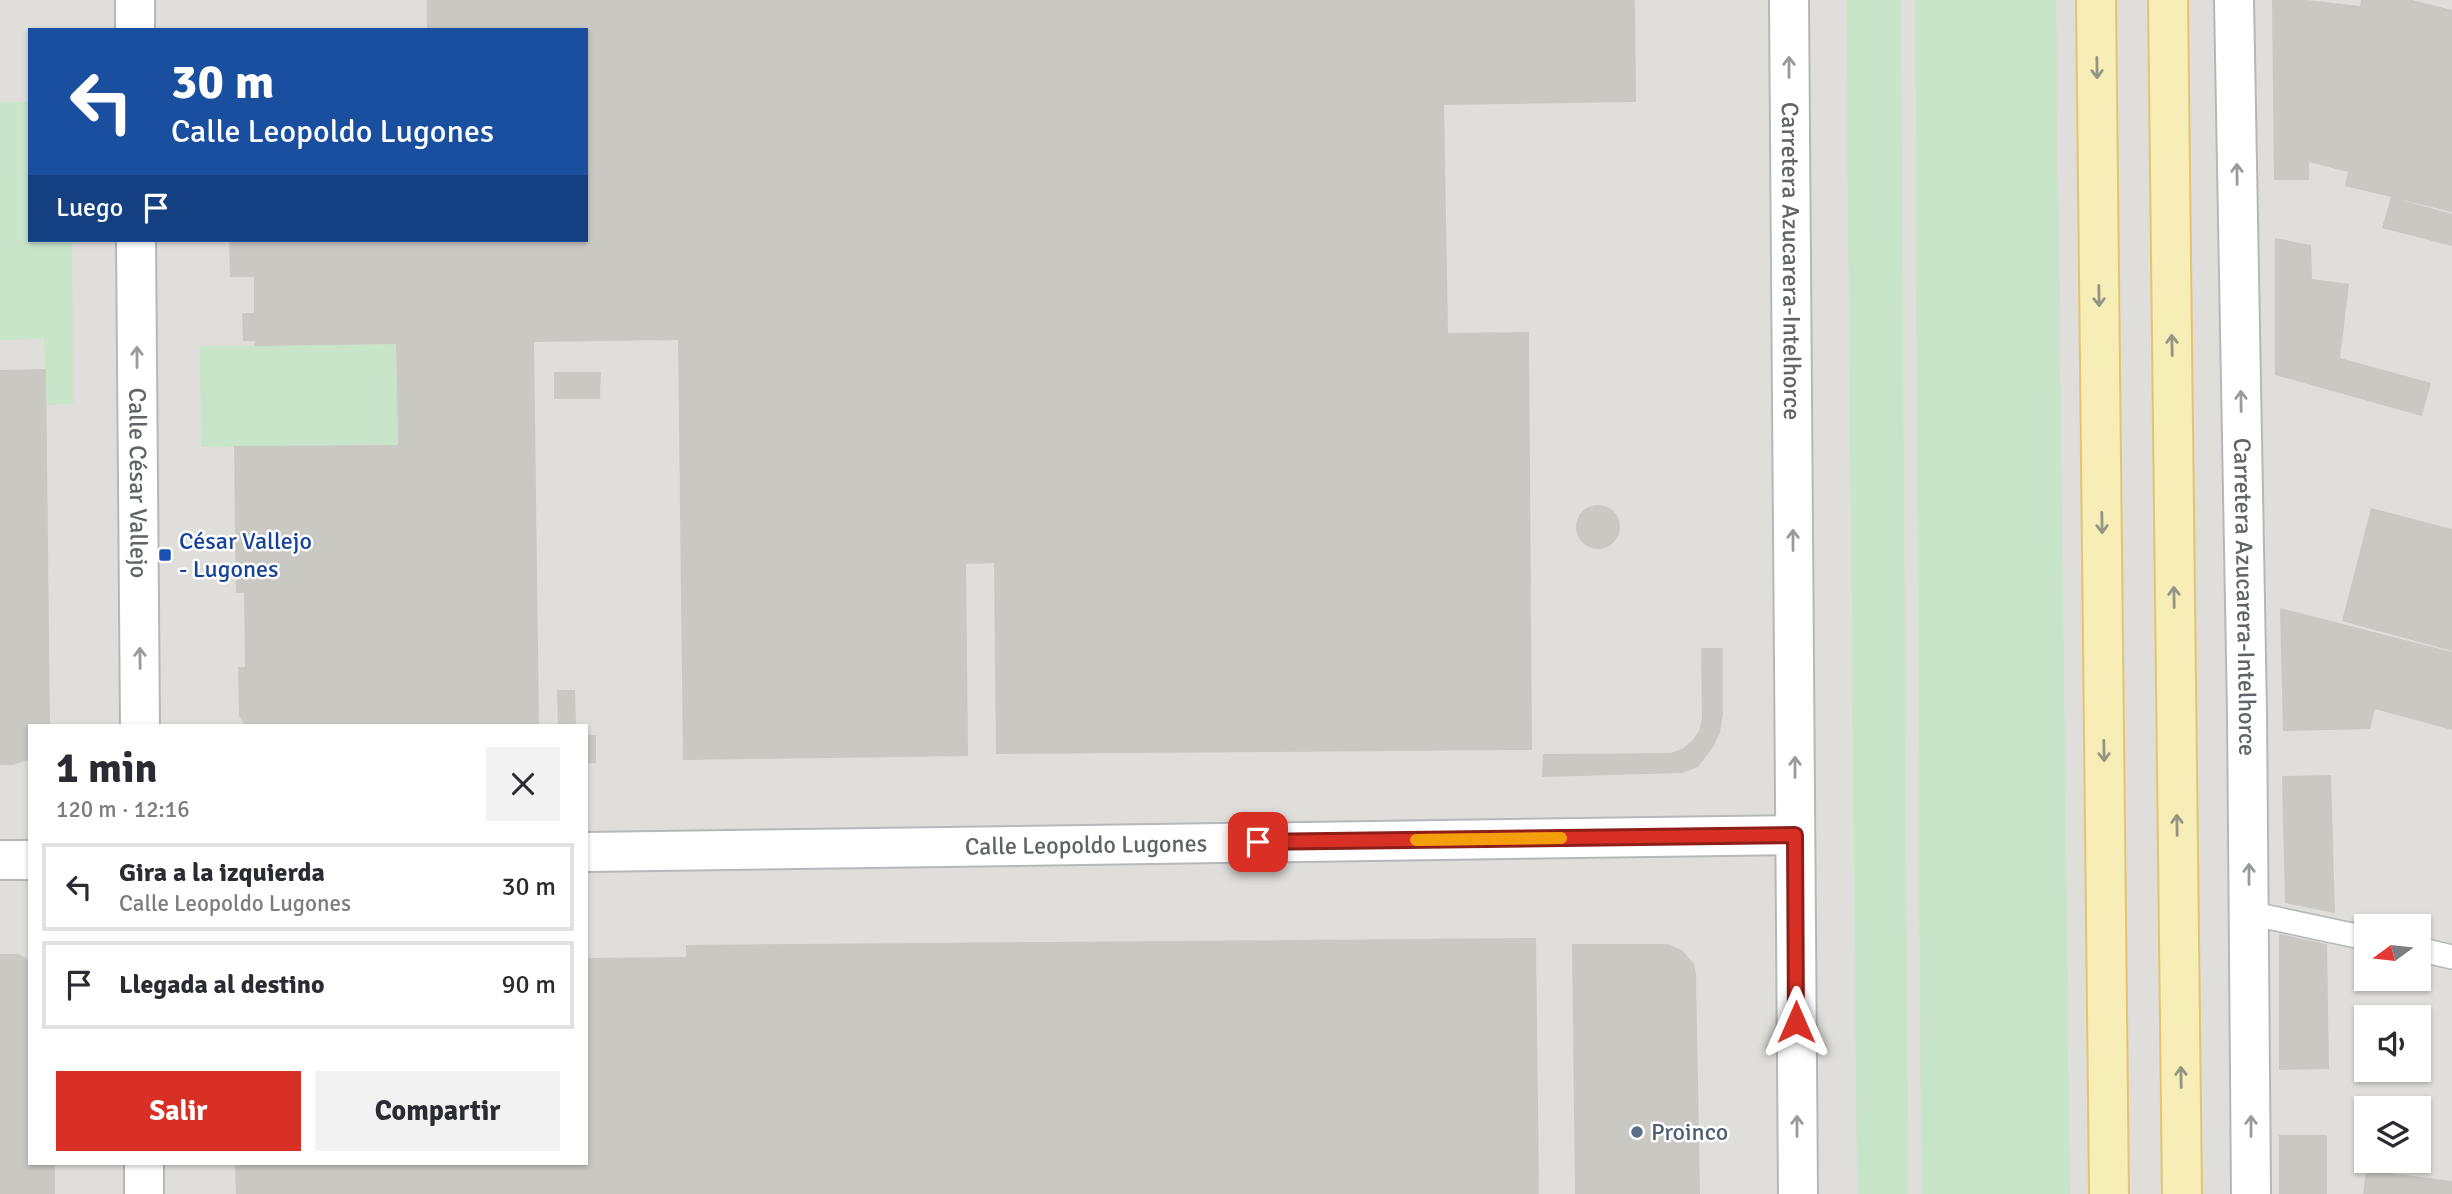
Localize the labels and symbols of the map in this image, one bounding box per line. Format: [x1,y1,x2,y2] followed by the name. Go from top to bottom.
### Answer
[1783,56,1796,79] one-way arrow
[2090,56,2104,79] one-way arrow
[1775,102,1807,420] street label: Carretera Azucarera-Intelhorce
[2230,163,2244,186] one-way arrow
[2093,284,2106,307] one-way arrow
[2165,334,2178,357] one-way arrow
[130,346,144,369] one-way arrow
[122,388,154,578] street label: Calle César Vallejo
[2235,390,2248,413] one-way arrow
[2227,438,2262,756] street label: Carretera Azucarera-Intelhorce
[2095,511,2109,534] one-way arrow
[179,526,312,584] place label: César Vallejo - Lugones
[1786,528,1800,551] one-way arrow
[157,547,173,563] marker: César Vallejo - Lugones
[2168,586,2181,609] one-way arrow
[133,647,147,670] one-way arrow
[2097,739,2111,762] one-way arrow
[1788,756,1801,779] one-way arrow
[1228,812,1288,872] pin
[2170,814,2184,837] one-way arrow
[965,828,1207,862] street label: Calle Leopoldo Lugones
[2242,863,2256,886] one-way arrow
[2354,914,2431,990] north arrow
[1759,985,1833,1059] position arrow
[2174,1066,2187,1089] one-way arrow
[1790,1115,1804,1138] one-way arrow
[2244,1115,2258,1138] one-way arrow
[1651,1117,1728,1147] place label: Proinco
[1629,1124,1645,1140] marker: Proinco

